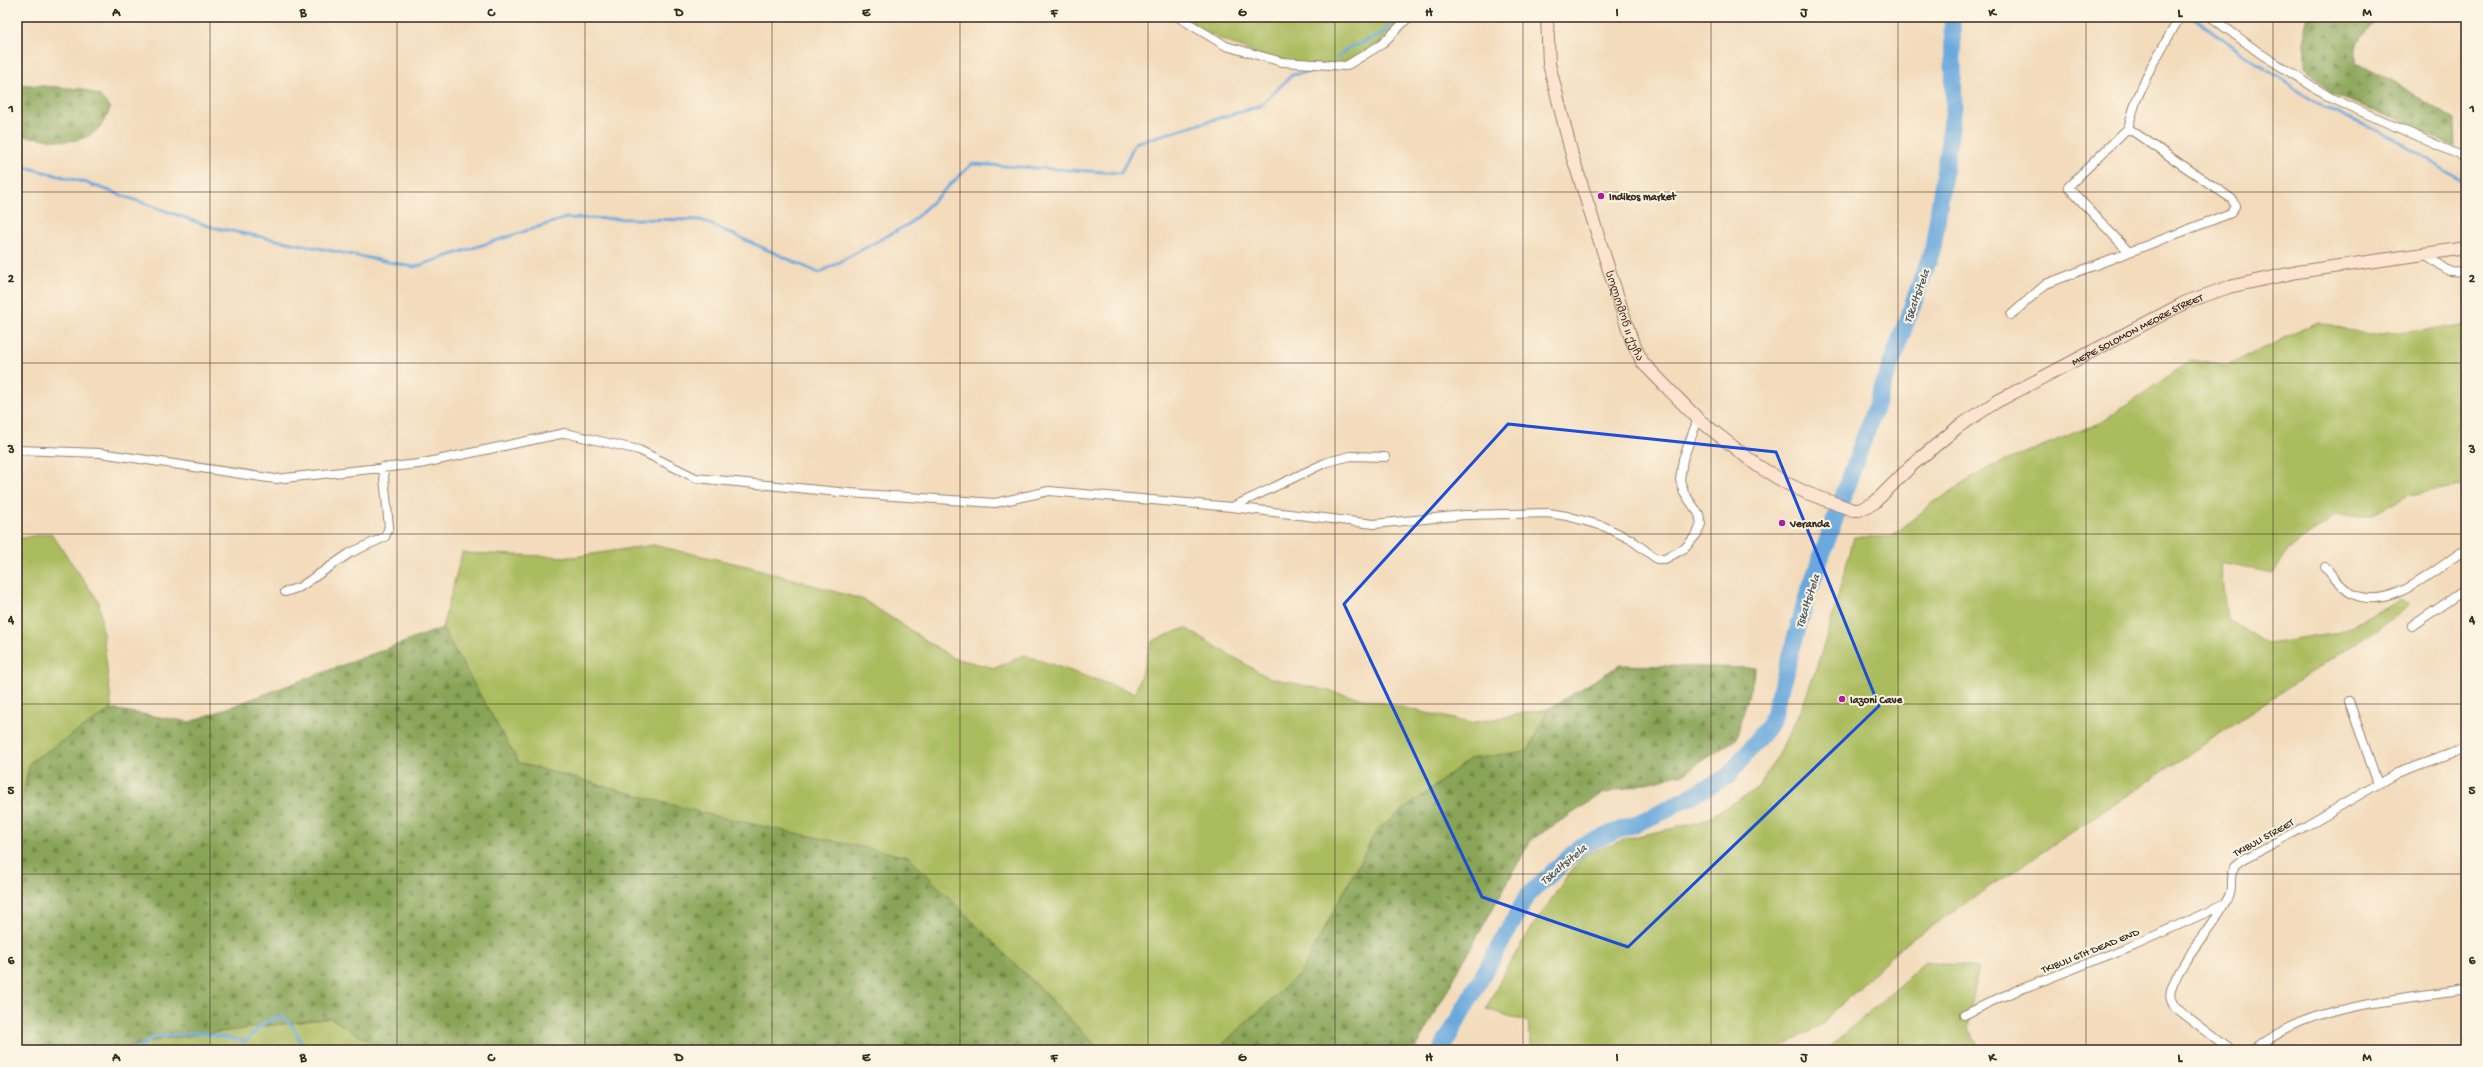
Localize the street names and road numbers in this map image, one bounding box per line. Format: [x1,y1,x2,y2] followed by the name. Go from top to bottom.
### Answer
[1602,270,1645,363] street label: სოლომონ II ქუჩა
[2070,292,2206,369] street label: MEPE SOLOMON MEORE STREET
[2231,817,2297,861] street label: TKIBULI STREET
[2039,926,2142,977] street label: TKIBULI 6TH DEAD END

